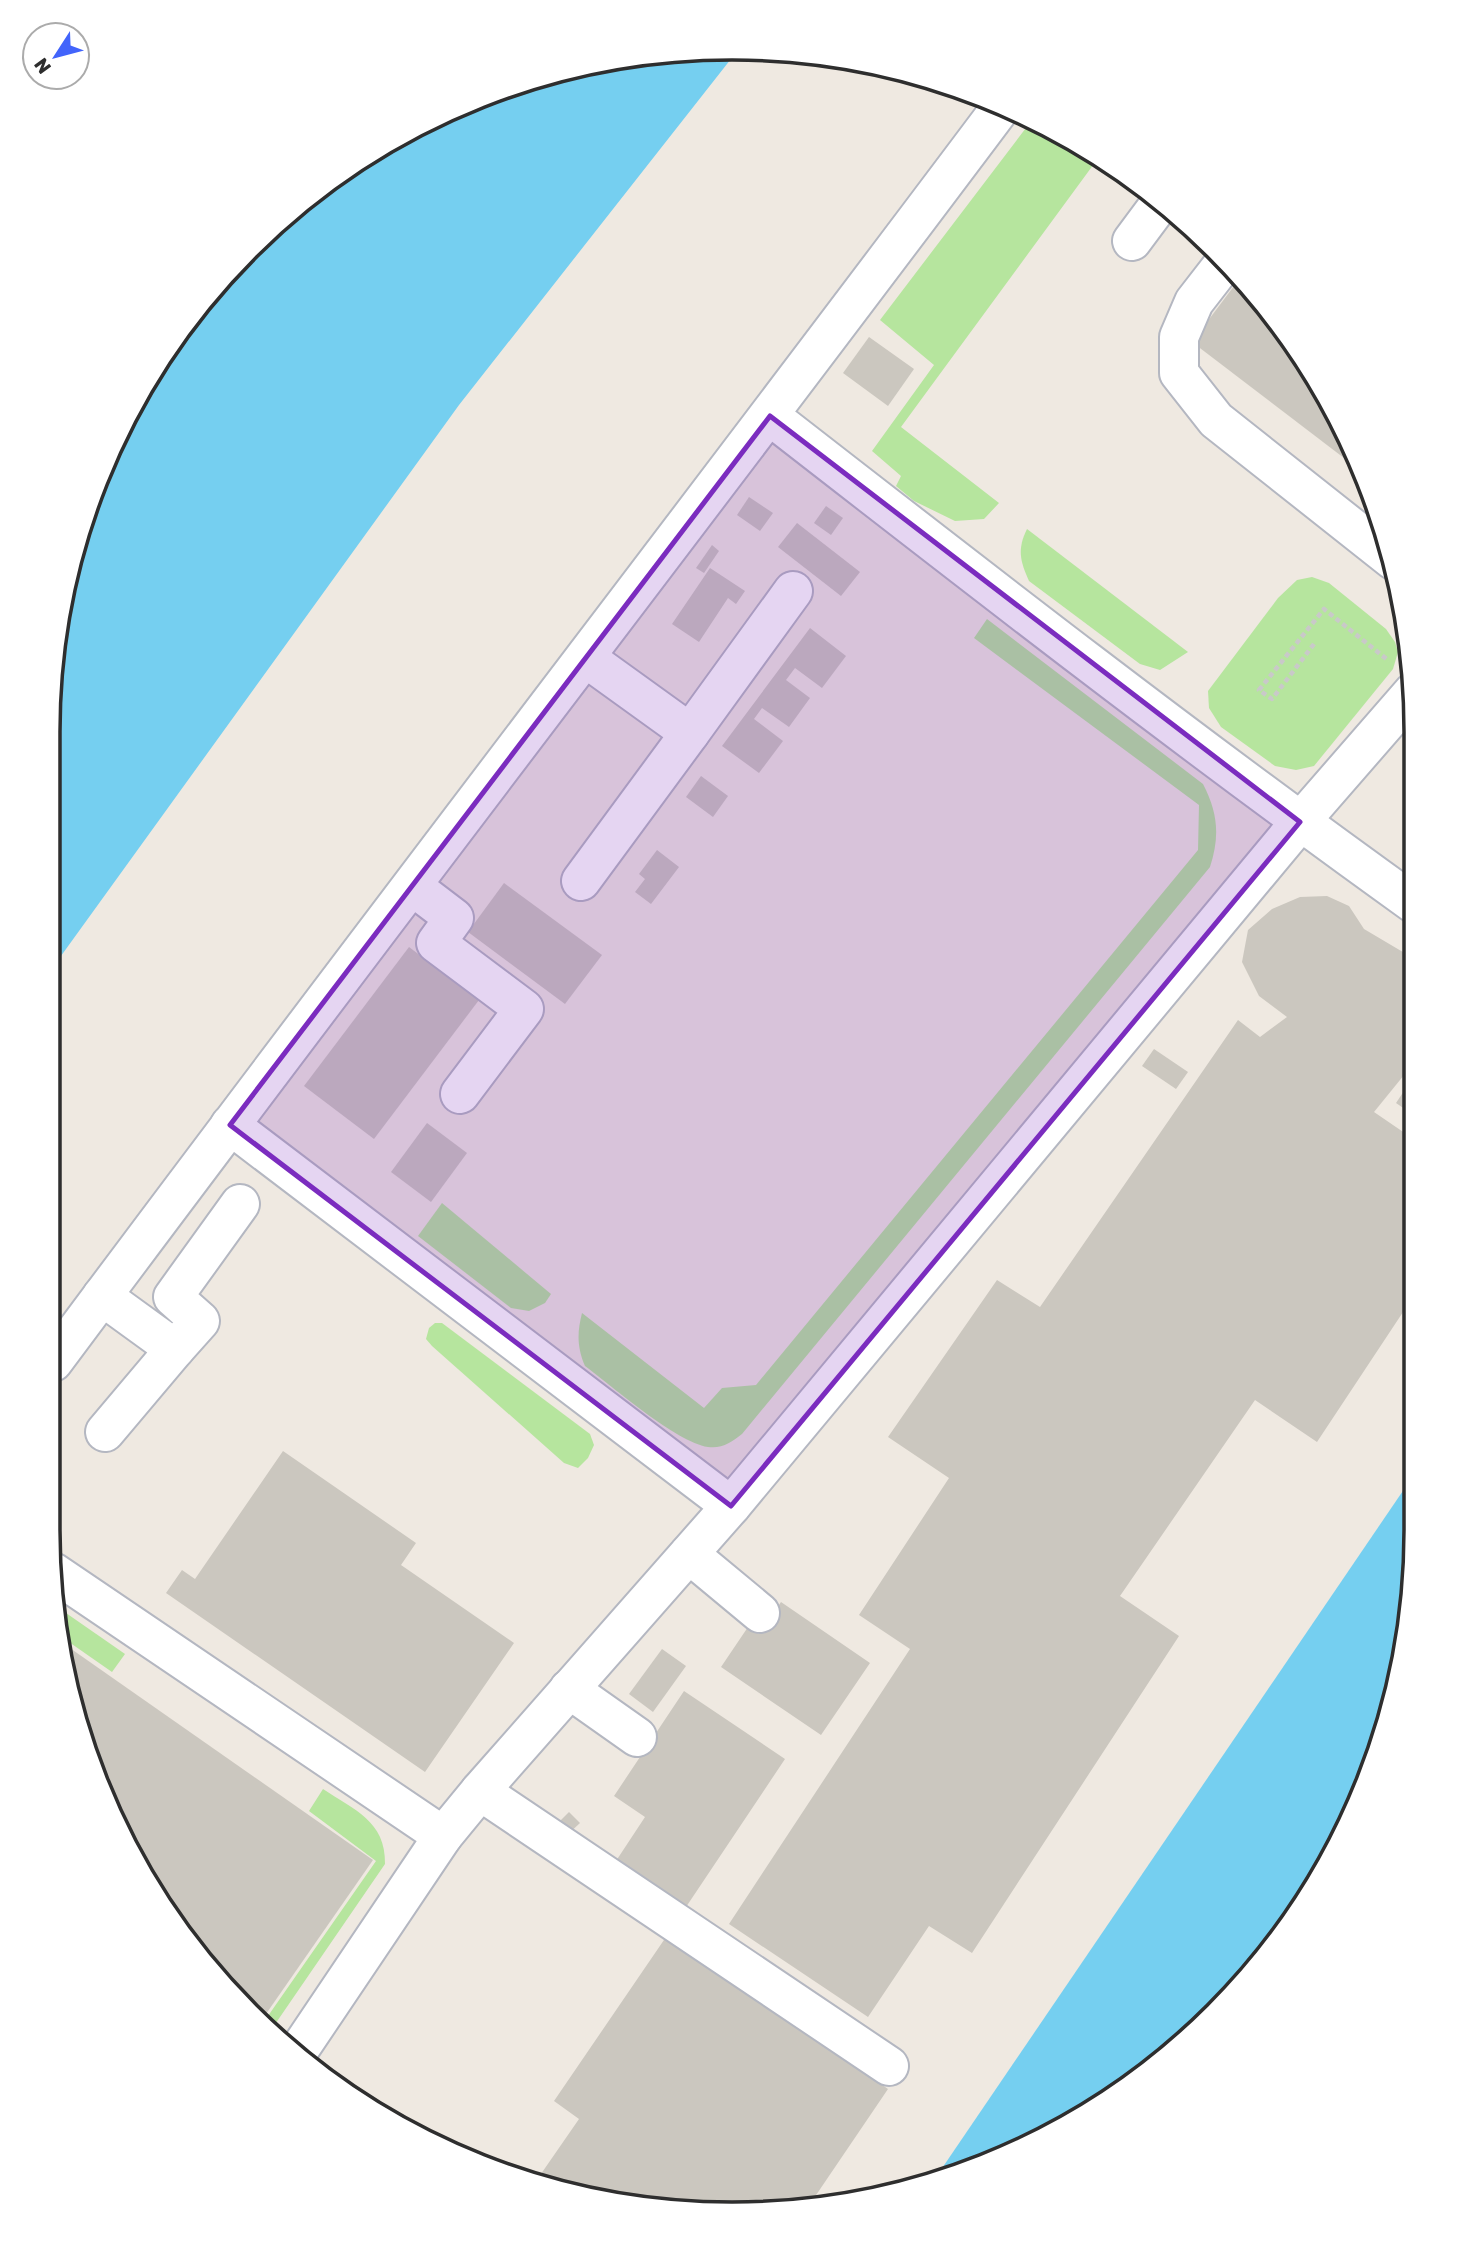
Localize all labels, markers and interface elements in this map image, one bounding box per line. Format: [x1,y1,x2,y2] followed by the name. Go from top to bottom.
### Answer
[21,21,91,91] north arrow
[29,53,56,78] text: N

